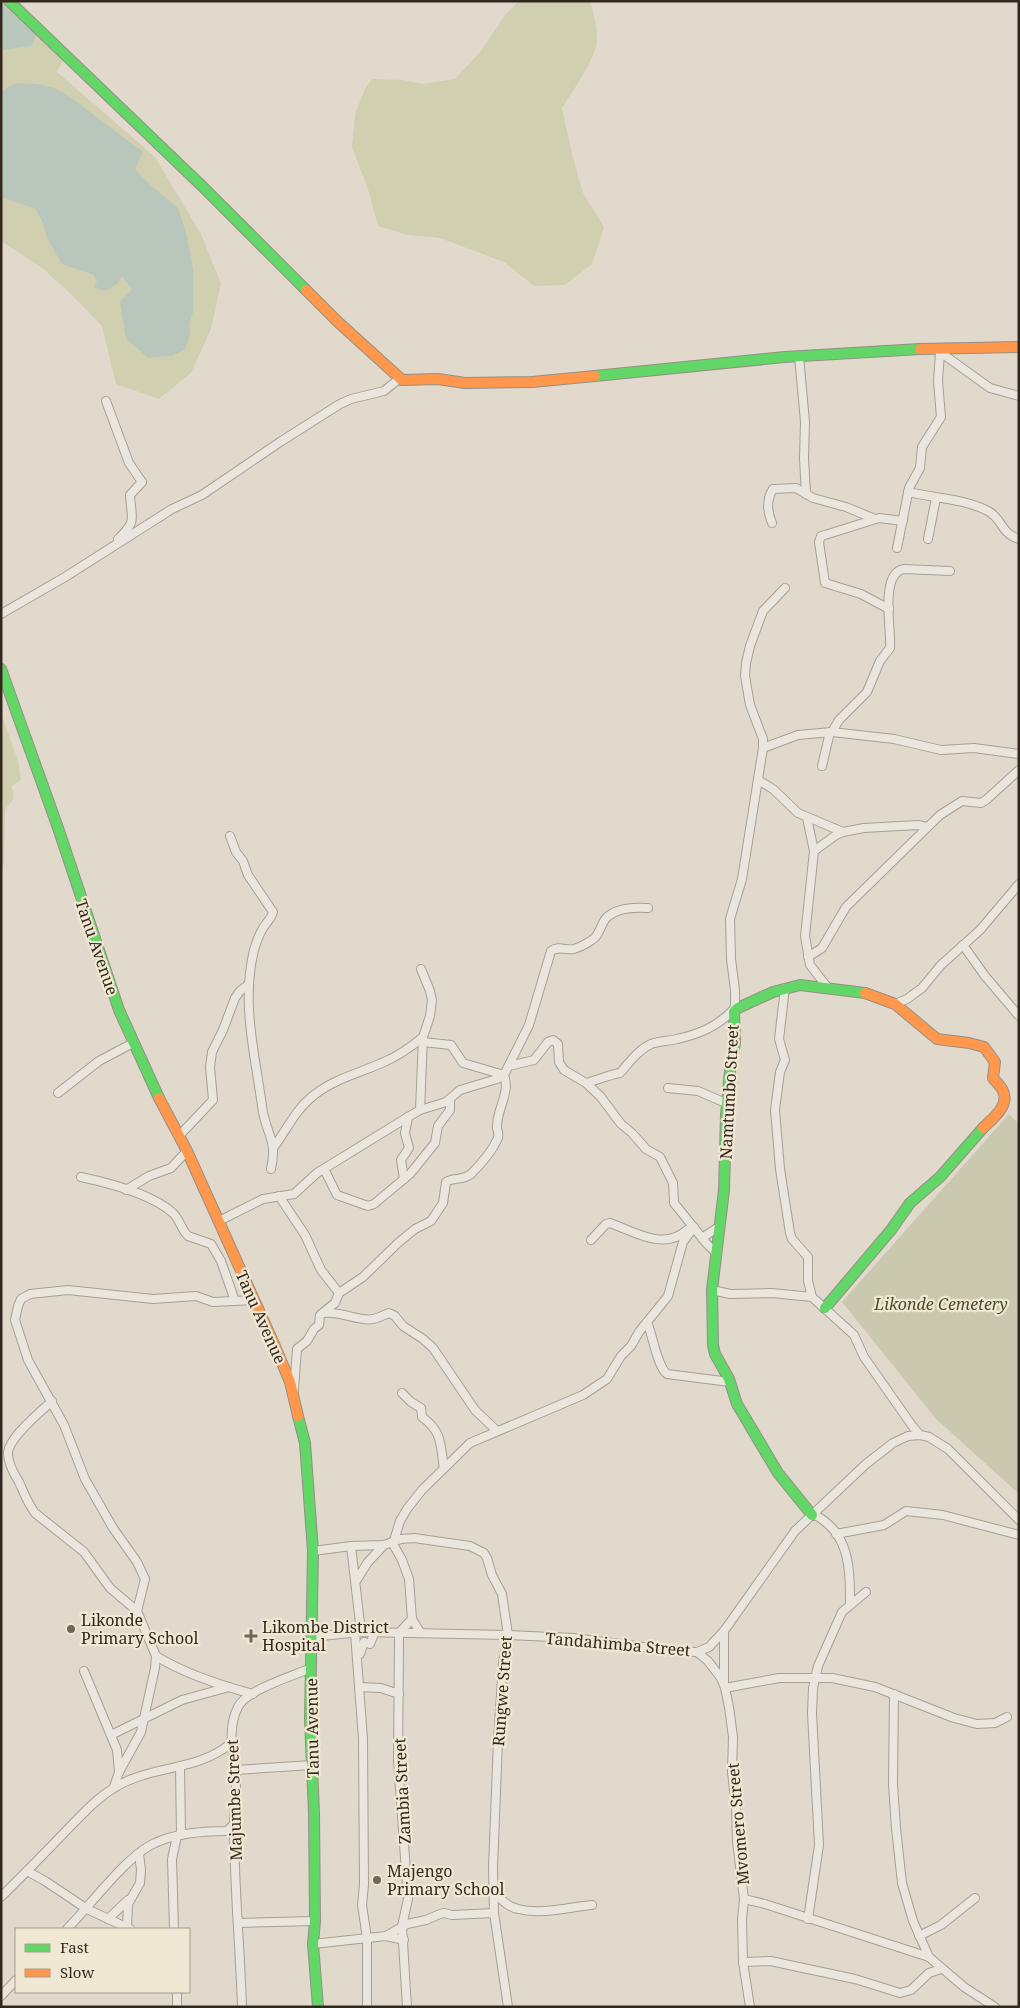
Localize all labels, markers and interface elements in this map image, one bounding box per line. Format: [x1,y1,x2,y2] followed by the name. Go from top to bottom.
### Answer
[70,896,124,998] street label: Tanu Avenue
[714,1024,744,1160] street label: Namtumbo Street
[231,1267,291,1367] street label: Tanu Avenue
[873,1293,1008,1315] park label: Likonde Cemetery
[81,1609,198,1649] place label: Likonde Primary School
[262,1616,389,1656] place label: Likombe District Hospital
[65,1623,77,1635] marker: Likonde Primary School
[545,1627,692,1661] street label: Tandahimba Street
[244,1629,258,1643] marker: Likombe District Hospital
[487,1635,517,1747] street label: Rungwe Street
[300,1678,324,1778] street label: Tanu Avenue
[388,1737,416,1845] street label: Zambia Street
[221,1739,247,1861] street label: Majumbe Street
[722,1762,754,1886] street label: Mvomero Street
[387,1860,504,1900] place label: Majengo Primary School
[371,1874,383,1886] marker: Majengo Primary School
[15,1928,190,1993] legend
[60,1937,89,1957] text: Fast
[60,1962,94,1982] text: Slow

